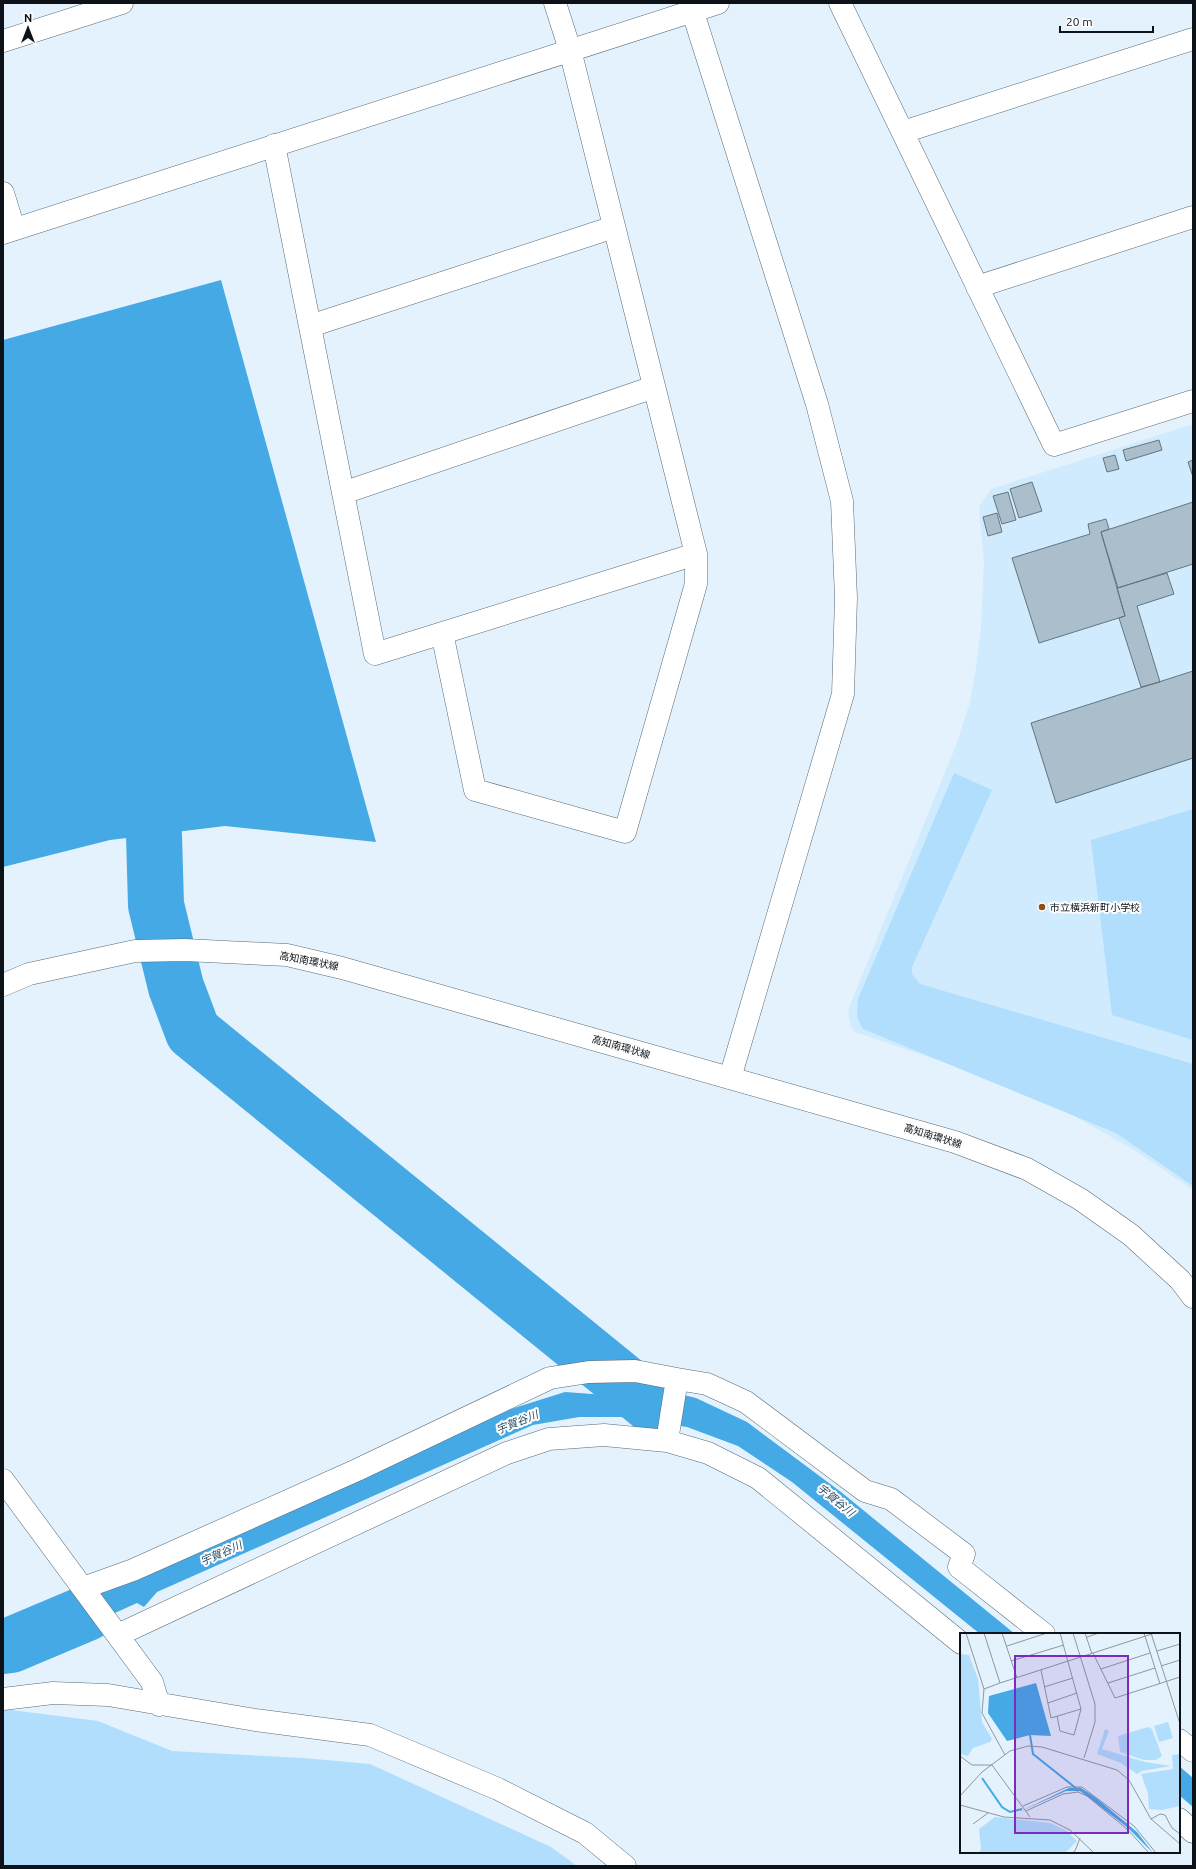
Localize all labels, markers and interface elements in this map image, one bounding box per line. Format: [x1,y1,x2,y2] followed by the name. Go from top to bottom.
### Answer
[8,8,48,48] north arrow
[1060,8,1153,34] scale bar
[24,12,32,24] text: N
[1066,15,1093,28] text: 20 m
[1037,902,1047,912] marker: 市立横浜新町小学校
[1050,902,1140,913] place label: 市立横浜新町小学校
[279,950,339,972] street label: 高知南環状線
[591,1033,651,1061] street label: 高知南環状線
[903,1122,963,1150] street label: 高知南環状線
[494,1408,541,1436] water label: 宇賀谷川
[815,1481,858,1519] water label: 宇賀谷川
[198,1538,244,1567] water label: 宇賀谷川
[960,1633,1180,1853] inset map

